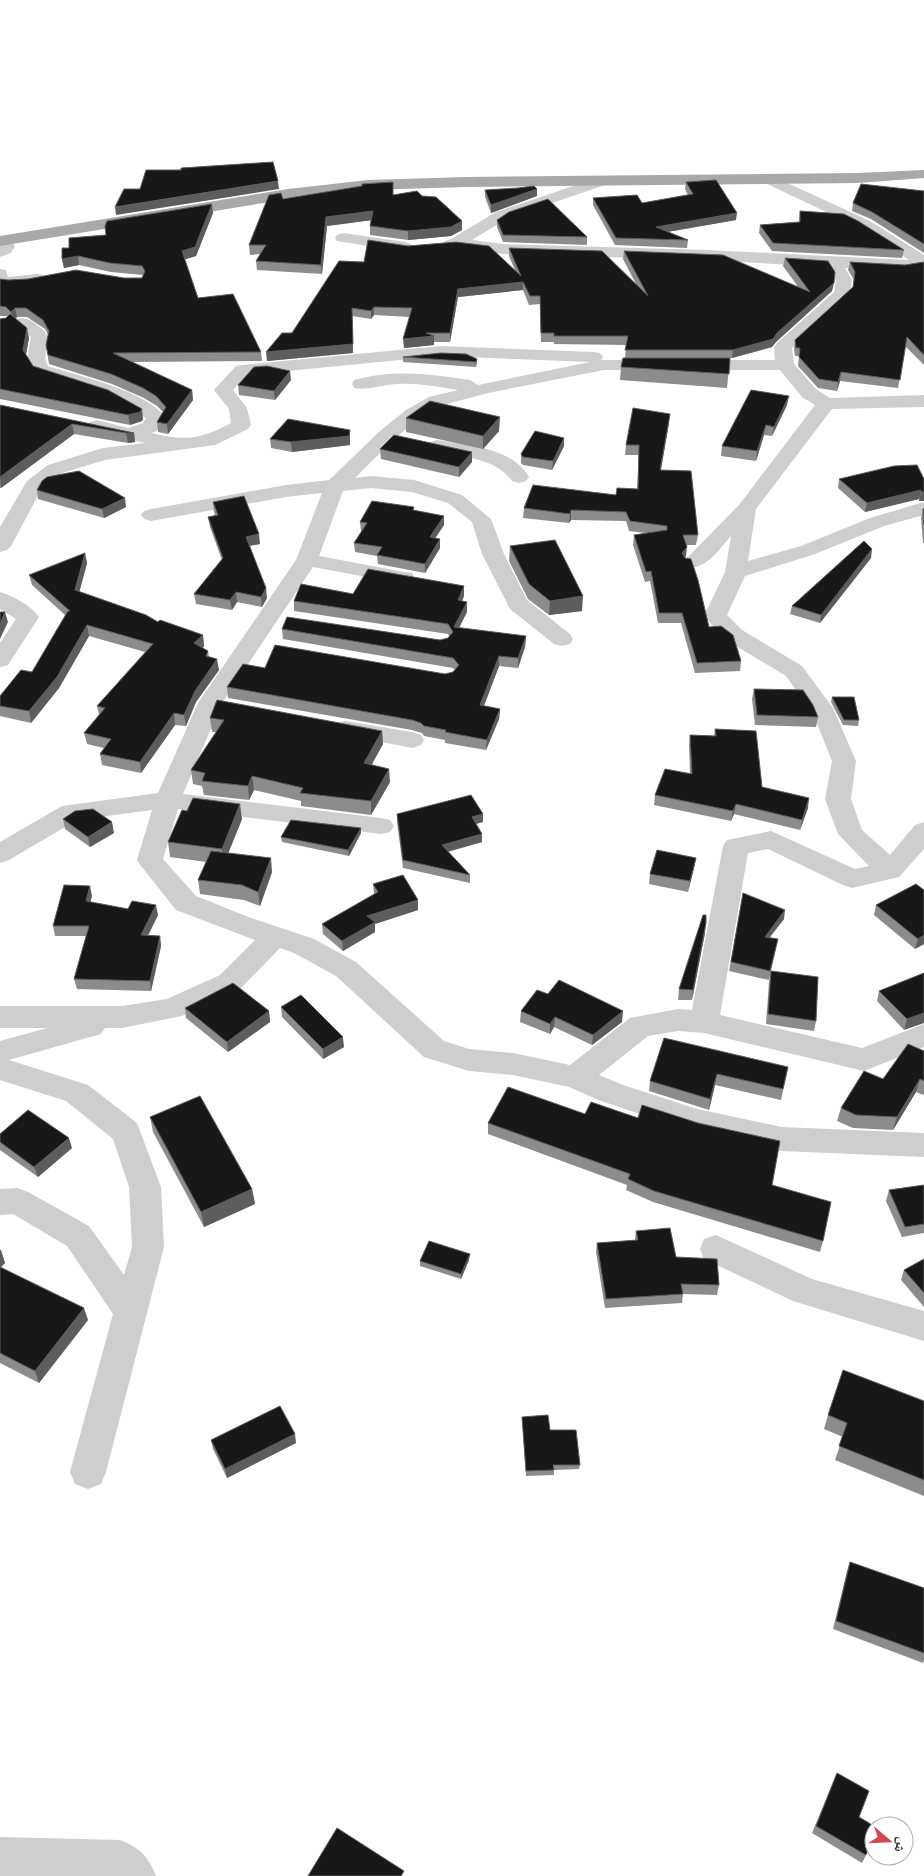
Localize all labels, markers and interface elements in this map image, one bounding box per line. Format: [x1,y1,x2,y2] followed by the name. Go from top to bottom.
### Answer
[864,1816,914,1866] north arrow
[890,1835,912,1855] text: ش

